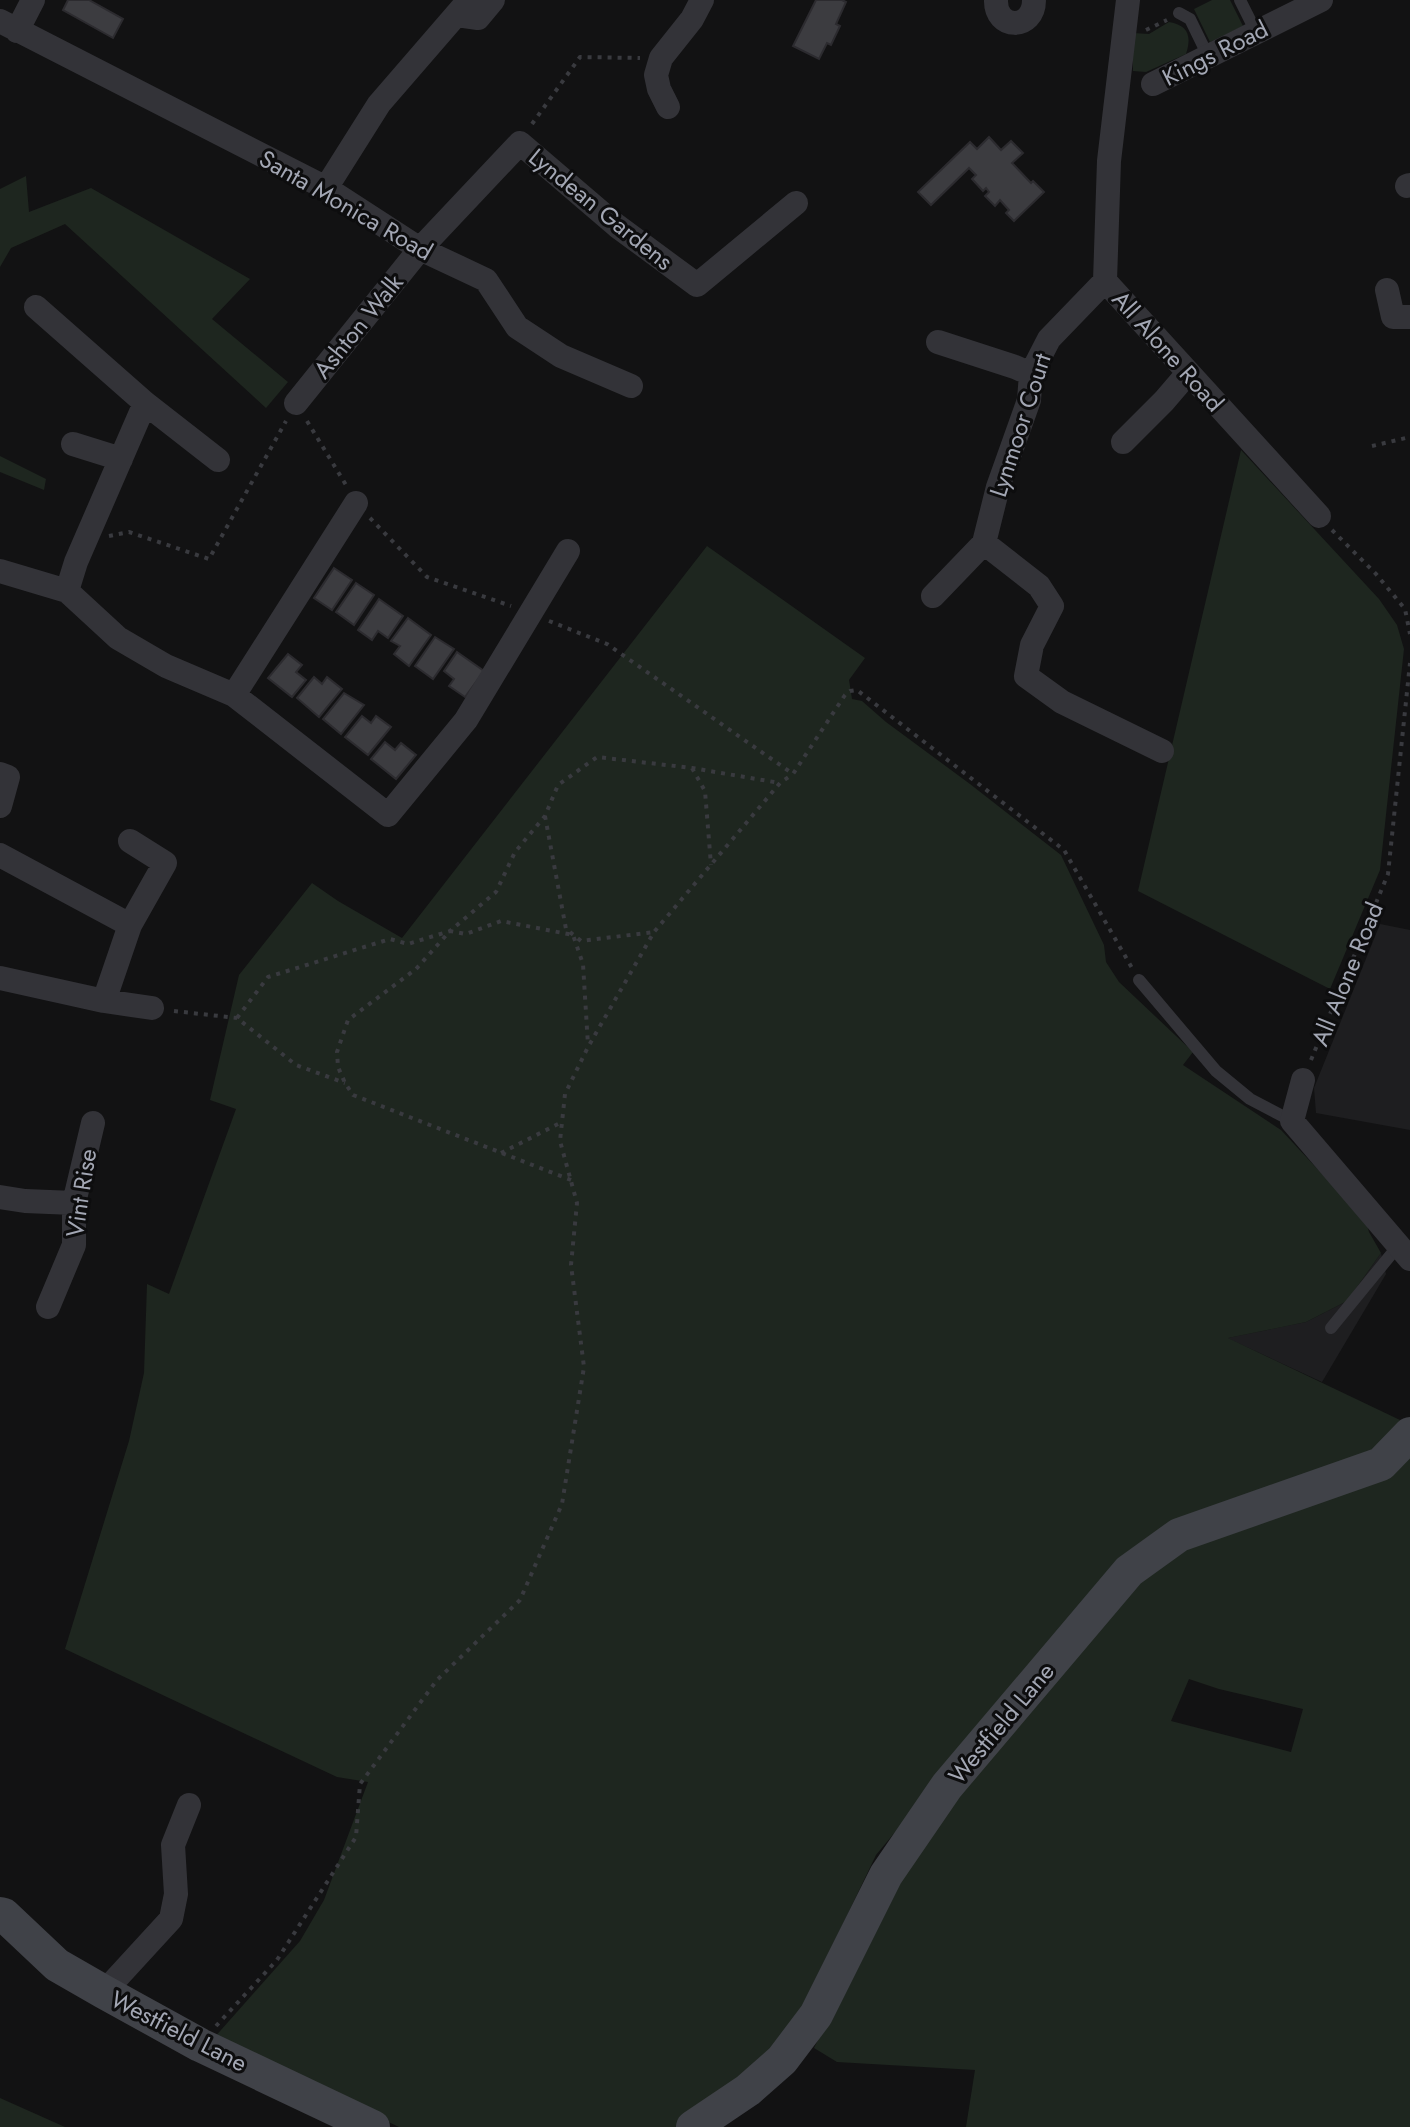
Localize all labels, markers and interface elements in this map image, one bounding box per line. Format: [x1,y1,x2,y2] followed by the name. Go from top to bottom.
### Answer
[1156,11,1274,95] street label: Kings Road
[521,140,681,278] street label: Lyndean Gardens
[253,141,439,269] street label: Santa Monica Road
[305,266,411,386] street label: Ashton Walk
[1104,283,1232,419] street label: All Alone Road
[980,348,1060,501] street label: Lynmoor Court
[1302,897,1392,1051] street label: All Alone Road
[57,1146,105,1240] street label: Vint Rise
[940,1655,1062,1791] street label: Westfield Lane
[105,1982,253,2080] street label: Westfield Lane

